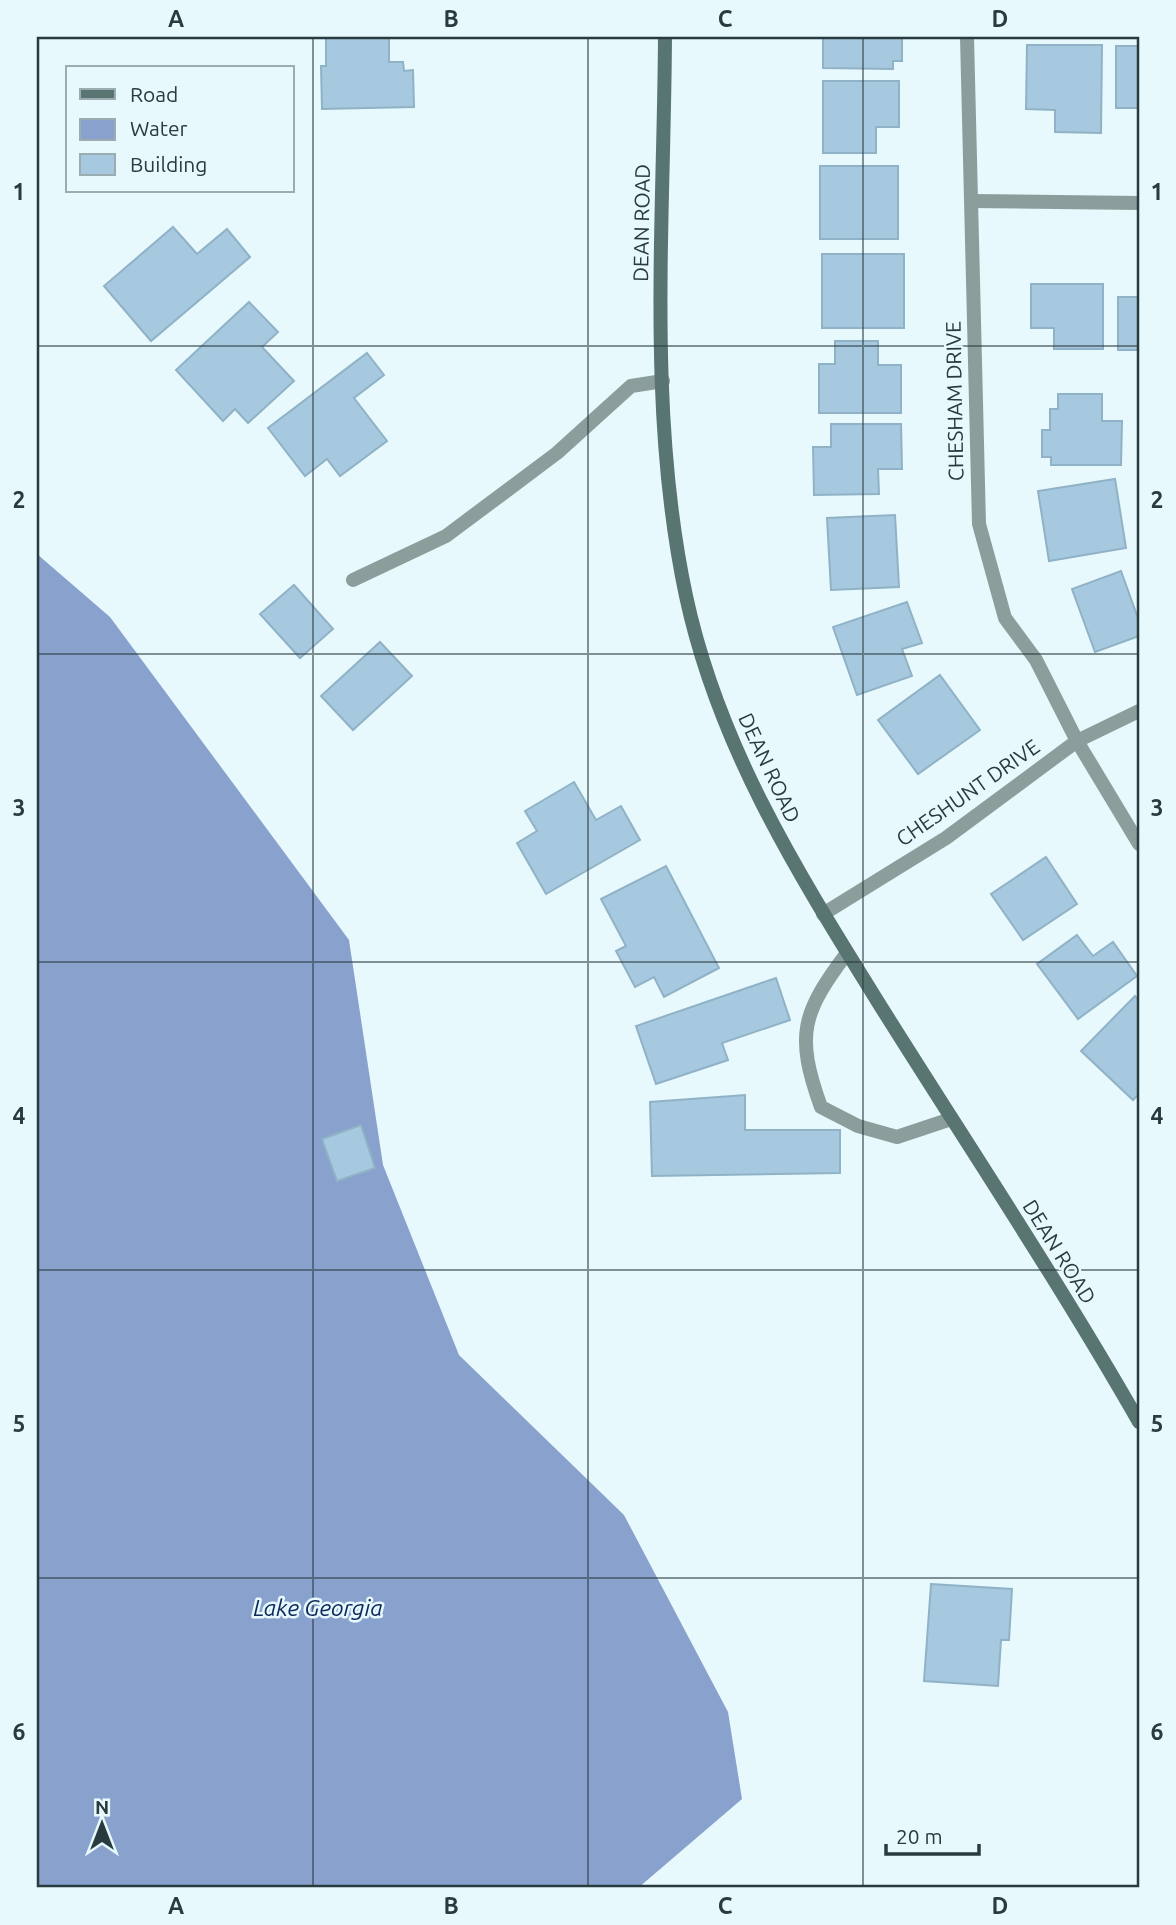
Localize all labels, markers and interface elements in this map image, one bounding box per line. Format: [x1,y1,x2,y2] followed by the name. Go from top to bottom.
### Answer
[168,6,184,31] text: A
[443,6,459,31] text: B
[718,6,733,31] text: C
[992,6,1008,31] text: D
[66,66,294,192] legend
[130,82,178,106] text: Road
[130,116,188,140] text: Water
[130,152,207,176] text: Building
[628,164,654,282] street label: DEAN ROAD
[13,179,25,204] text: 1
[1151,179,1163,204] text: 1
[941,321,967,481] street label: CHESHAM DRIVE
[13,487,25,512] text: 2
[1151,487,1163,512] text: 2
[734,709,806,826] street label: DEAN ROAD
[891,734,1044,851] street label: CHESHUNT DRIVE
[13,795,25,820] text: 3
[1151,795,1163,820] text: 3
[13,1103,26,1128] text: 4
[1151,1103,1164,1128] text: 4
[1018,1195,1101,1308] street label: DEAN ROAD
[13,1411,25,1436] text: 5
[1151,1411,1163,1436] text: 5
[253,1595,383,1620] water label: Lake Georgia
[13,1719,26,1744] text: 6
[1151,1719,1164,1744] text: 6
[66,1788,136,1858] north arrow
[95,1796,109,1818] text: N
[886,1813,978,1857] scale bar
[896,1824,943,1848] text: 20 m
[168,1893,184,1918] text: A
[443,1893,459,1918] text: B
[718,1893,733,1918] text: C
[992,1893,1008,1918] text: D

